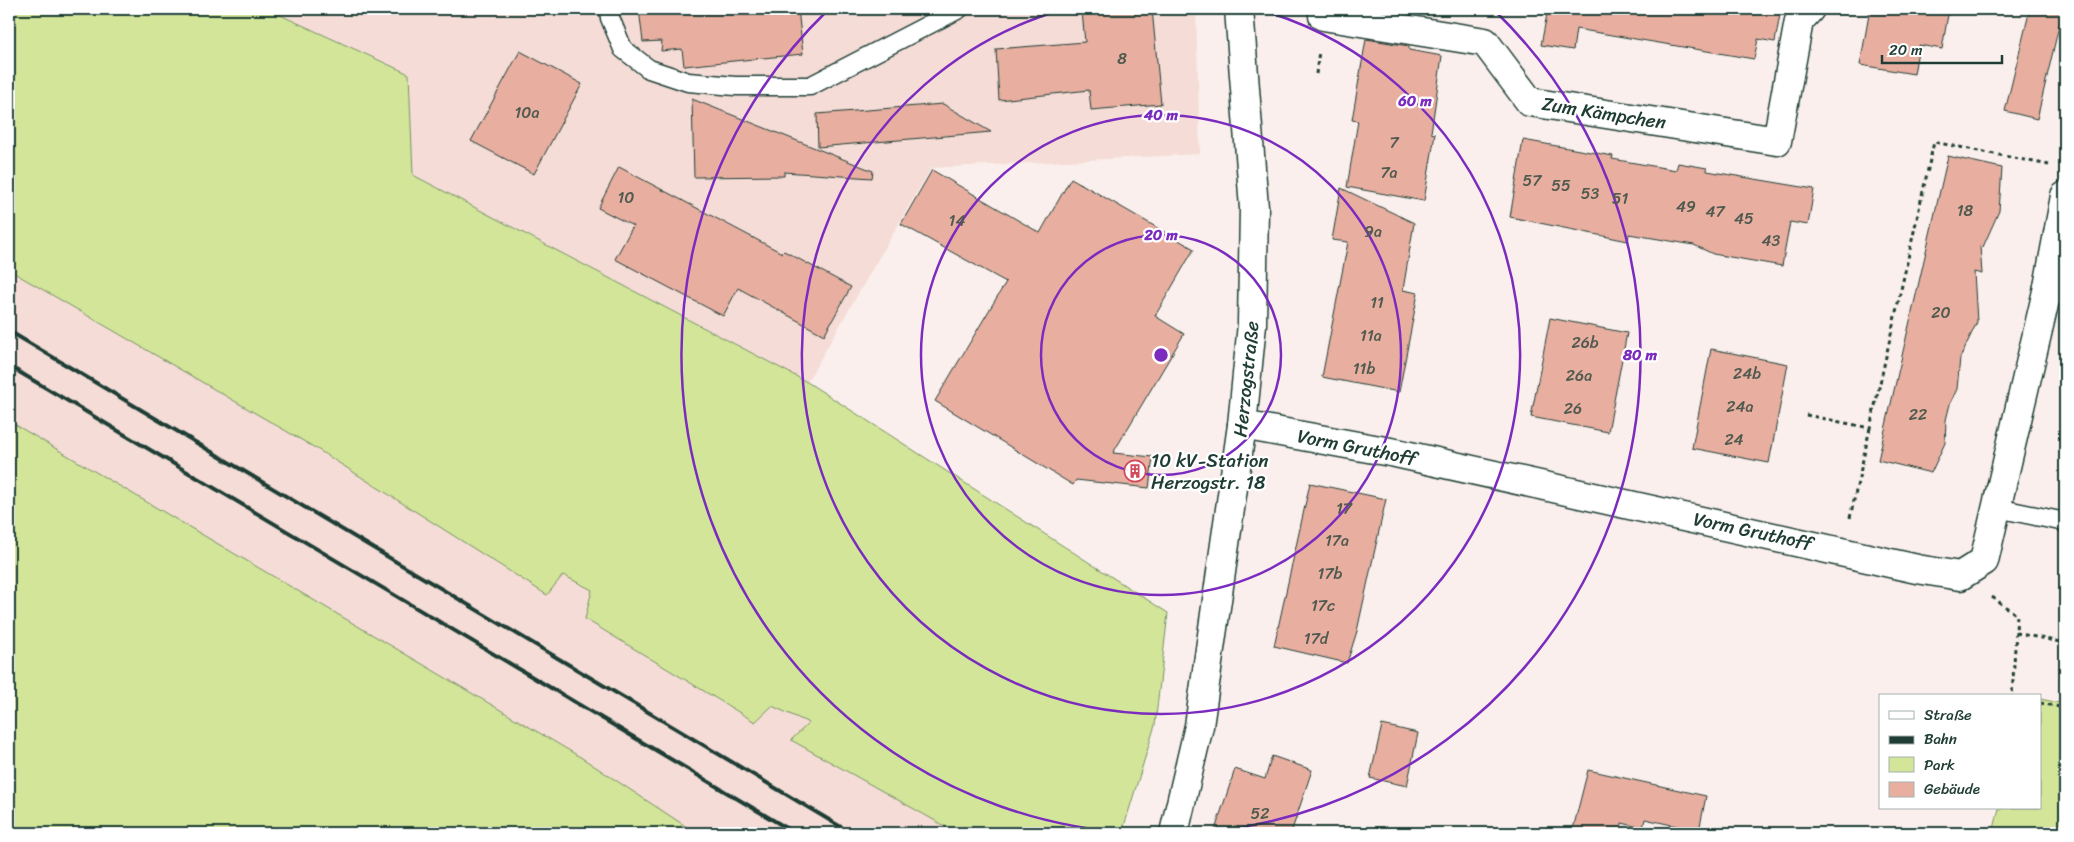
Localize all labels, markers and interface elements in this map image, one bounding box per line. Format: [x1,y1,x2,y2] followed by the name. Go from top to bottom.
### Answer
[1882,32,2002,64] scale bar
[1889,37,1923,63] text: 20 m
[1117,44,1127,73] house number: 8
[1540,87,1668,139] street label: Zum Kämpchen
[1397,88,1432,114] text: 60 m
[514,98,540,127] house number: 10a
[1143,102,1179,128] text: 40 m
[1389,128,1399,157] house number: 7
[1380,158,1398,187] house number: 7a
[1523,166,1542,195] house number: 57
[1551,171,1571,200] house number: 55
[1581,179,1599,208] house number: 53
[618,183,634,212] house number: 10
[1612,184,1628,213] house number: 51
[1676,192,1696,221] house number: 49
[1957,196,1974,225] house number: 18
[1705,197,1725,226] house number: 47
[1734,204,1754,233] house number: 45
[949,206,965,235] house number: 14
[1364,217,1382,246] house number: 9a
[1143,222,1178,248] text: 20 m
[1762,226,1781,255] house number: 43
[1370,288,1384,317] house number: 11
[1931,298,1951,327] house number: 20
[1223,319,1269,439] street label: Herzogstraße
[1360,321,1382,350] house number: 11a
[1571,328,1599,357] house number: 26b
[1622,342,1657,368] text: 80 m
[1152,346,1170,364] centre of rings
[1353,354,1375,383] house number: 11b
[1733,359,1761,388] house number: 24b
[1566,361,1592,390] house number: 26a
[1726,392,1754,421] house number: 24a
[1564,394,1582,423] house number: 26
[1909,400,1927,429] house number: 22
[1294,419,1423,475] street label: Vorm Gruthoff
[1724,425,1744,454] house number: 24
[1151,444,1269,499] place label: 10 kV-Station Herzogstr. 18
[1123,459,1147,483] building icon: 10 kV-Station Herzogstr. 18
[1336,494,1353,523] house number: 17
[1690,502,1819,560] street label: Vorm Gruthoff
[1325,526,1349,555] house number: 17a
[1318,559,1343,588] house number: 17b
[1311,591,1335,620] house number: 17c
[1304,624,1330,653] house number: 17d
[1879,694,2042,810] legend
[1924,702,1972,728] text: Straße
[1924,726,1957,752] text: Bahn
[1924,752,1955,778] text: Park
[1924,776,1980,802] text: Gebäude
[1250,799,1270,828] house number: 52

